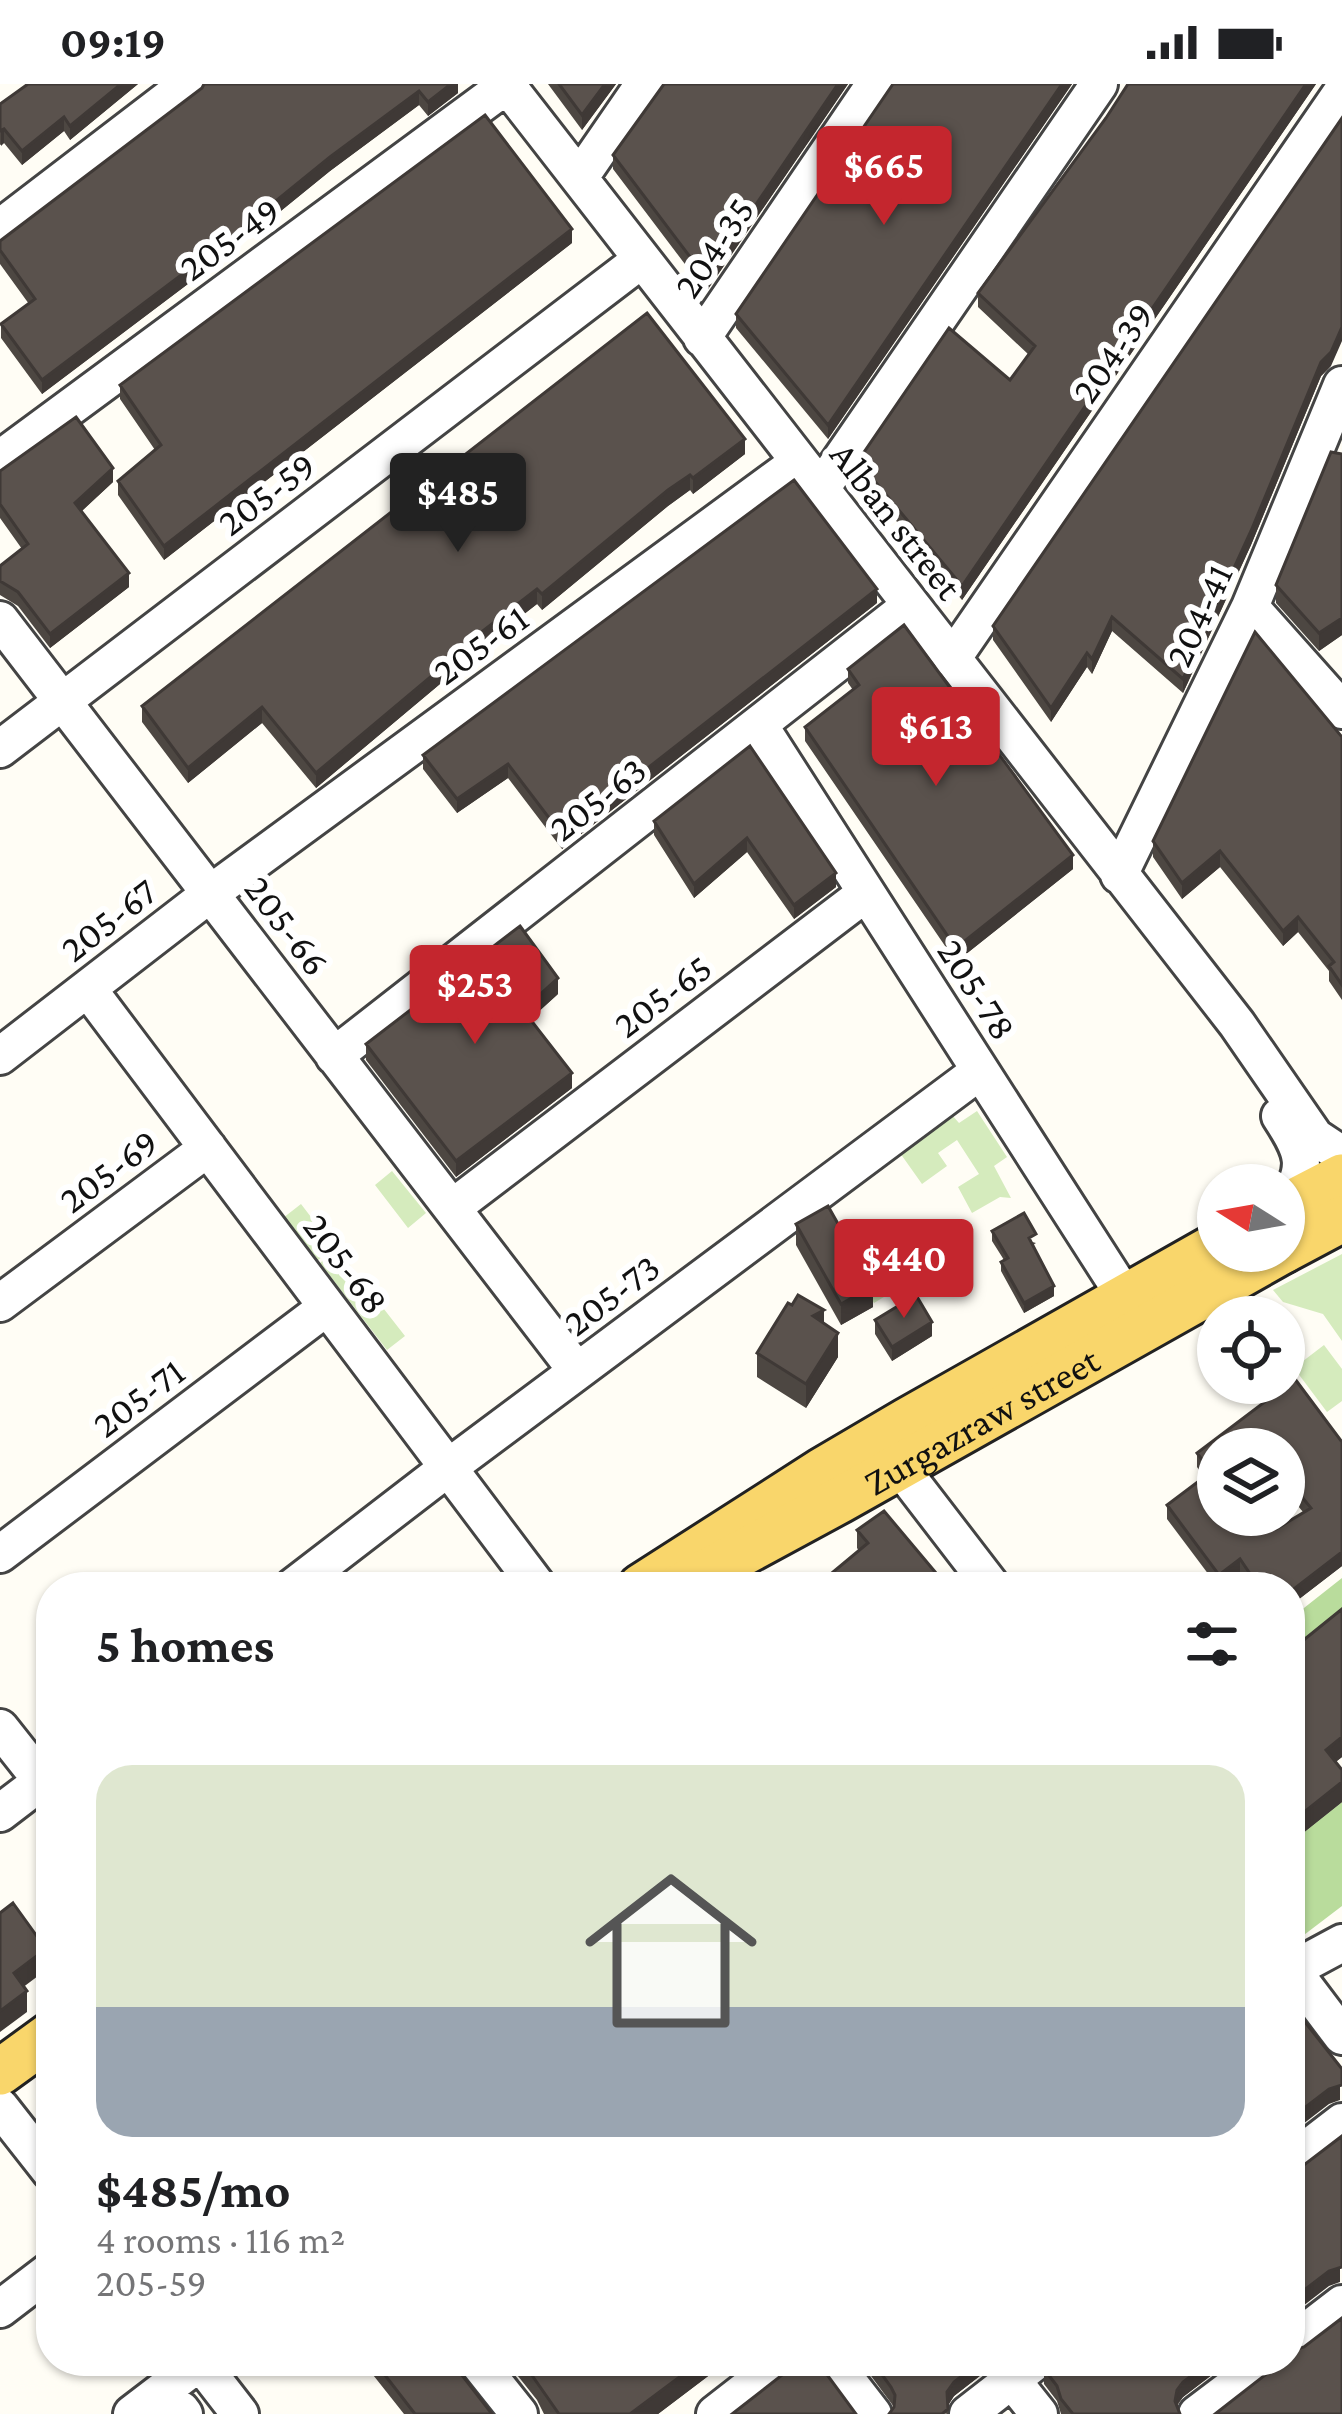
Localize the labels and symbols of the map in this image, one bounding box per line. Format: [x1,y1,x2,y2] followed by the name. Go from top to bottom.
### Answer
[813,126,955,228] pin: $665
[171,188,288,289] street label: 205-49
[665,189,762,305] street label: 204-35
[1063,294,1162,411] street label: 204-39
[822,433,972,608] street label: Alban street
[209,443,323,544] street label: 205-59
[387,453,529,555] pin: $485
[1156,557,1241,673] street label: 204-41
[425,596,536,693] street label: 205-61
[865,687,1007,789] pin: $613
[541,748,654,849] street label: 205-63
[236,867,339,983] street label: 205-66
[52,869,165,970] street label: 205-67
[929,931,1026,1048] street label: 205-78
[404,945,546,1047] pin: $253
[605,945,720,1046] street label: 205-65
[51,1120,166,1221] street label: 205-69
[1197,1164,1305,1272] north arrow
[295,1205,398,1322] street label: 205-68
[833,1219,975,1321] pin: $440
[555,1245,668,1344] street label: 205-73
[856,1337,1107,1504] street label: Zurgazraw street
[84,1349,192,1446] street label: 205-71

